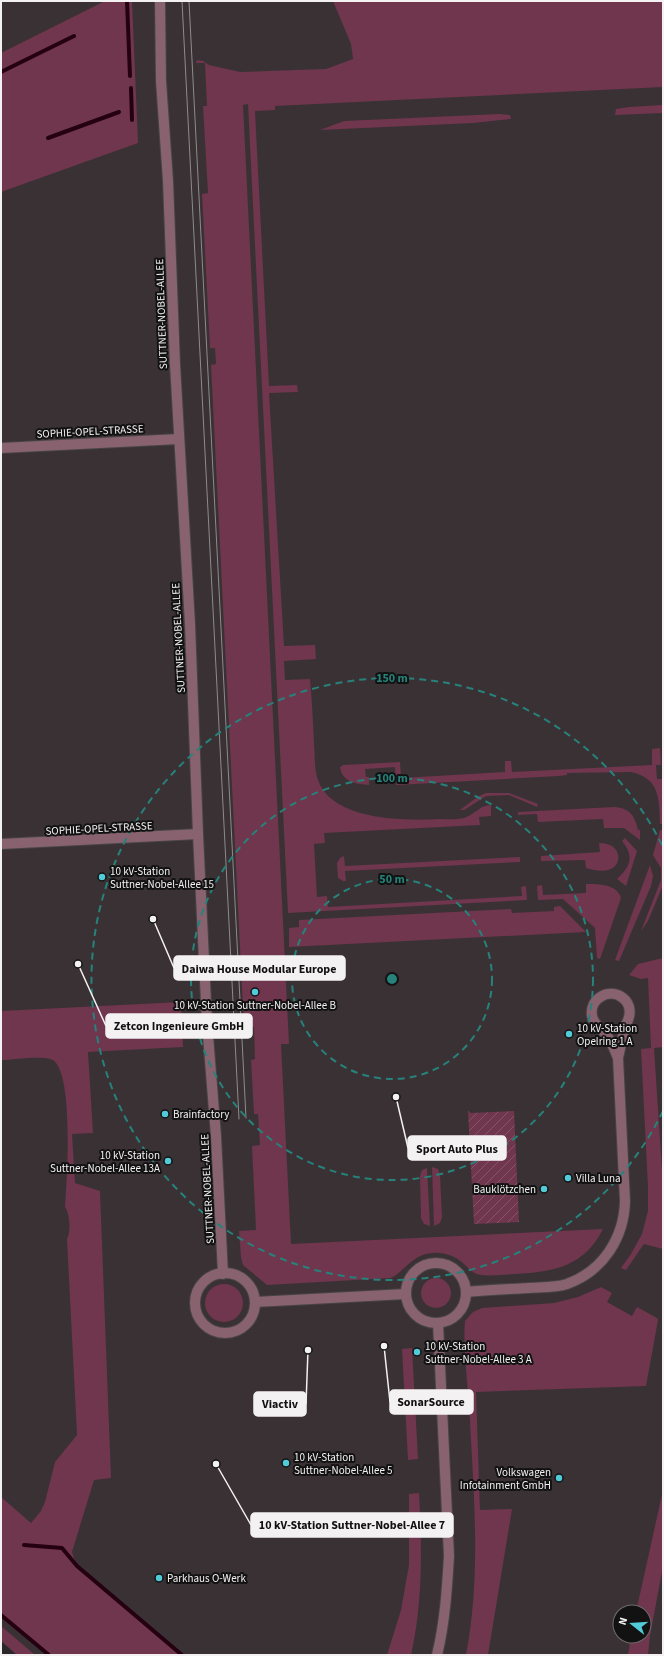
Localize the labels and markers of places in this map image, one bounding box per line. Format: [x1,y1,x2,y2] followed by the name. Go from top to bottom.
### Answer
[110,864,214,892] place label: 10 kV-Station Suttner-Nobel-Allee 15
[97,872,107,882] marker: 10 kV-Station Suttner-Nobel-Allee 15
[174,956,345,980] callout: Daiwa House Modular Europe
[385,972,399,986] centre of rings
[250,987,260,997] marker: 10 kV-Station Suttner-Nobel-Allee B
[174,998,336,1013] place label: 10 kV-Station Suttner-Nobel-Allee B
[106,1014,252,1038] callout: Zetcon Ingenieure GmbH
[577,1021,637,1049] place label: 10 kV-Station Opelring 1 A
[564,1029,574,1039] marker: 10 kV-Station Opelring 1 A
[173,1107,230,1122] place label: Brainfactory
[160,1109,170,1119] marker: Brainfactory
[408,1136,506,1160] callout: Sport Auto Plus
[50,1148,160,1176] place label: 10 kV-Station Suttner-Nobel-Allee 13A
[163,1156,173,1166] marker: 10 kV-Station Suttner-Nobel-Allee 13A
[576,1171,621,1186] place label: Villa Luna
[563,1173,573,1183] marker: Villa Luna
[473,1182,536,1197] place label: Bauklötzchen
[539,1184,549,1194] marker: Bauklötzchen
[425,1339,532,1367] place label: 10 kV-Station Suttner-Nobel-Allee 3 A
[412,1347,422,1357] marker: 10 kV-Station Suttner-Nobel-Allee 3 A
[390,1390,473,1414] callout: SonarSource
[254,1392,306,1416] callout: Viactiv
[294,1450,393,1478] place label: 10 kV-Station Suttner-Nobel-Allee 5
[281,1458,291,1468] marker: 10 kV-Station Suttner-Nobel-Allee 5
[460,1465,551,1493] place label: Volkswagen Infotainment GmbH
[554,1473,564,1483] marker: Volkswagen Infotainment GmbH
[251,1513,453,1537] callout: 10 kV-Station Suttner-Nobel-Allee 7
[167,1571,246,1586] place label: Parkhaus O-Werk
[154,1573,164,1583] marker: Parkhaus O-Werk

